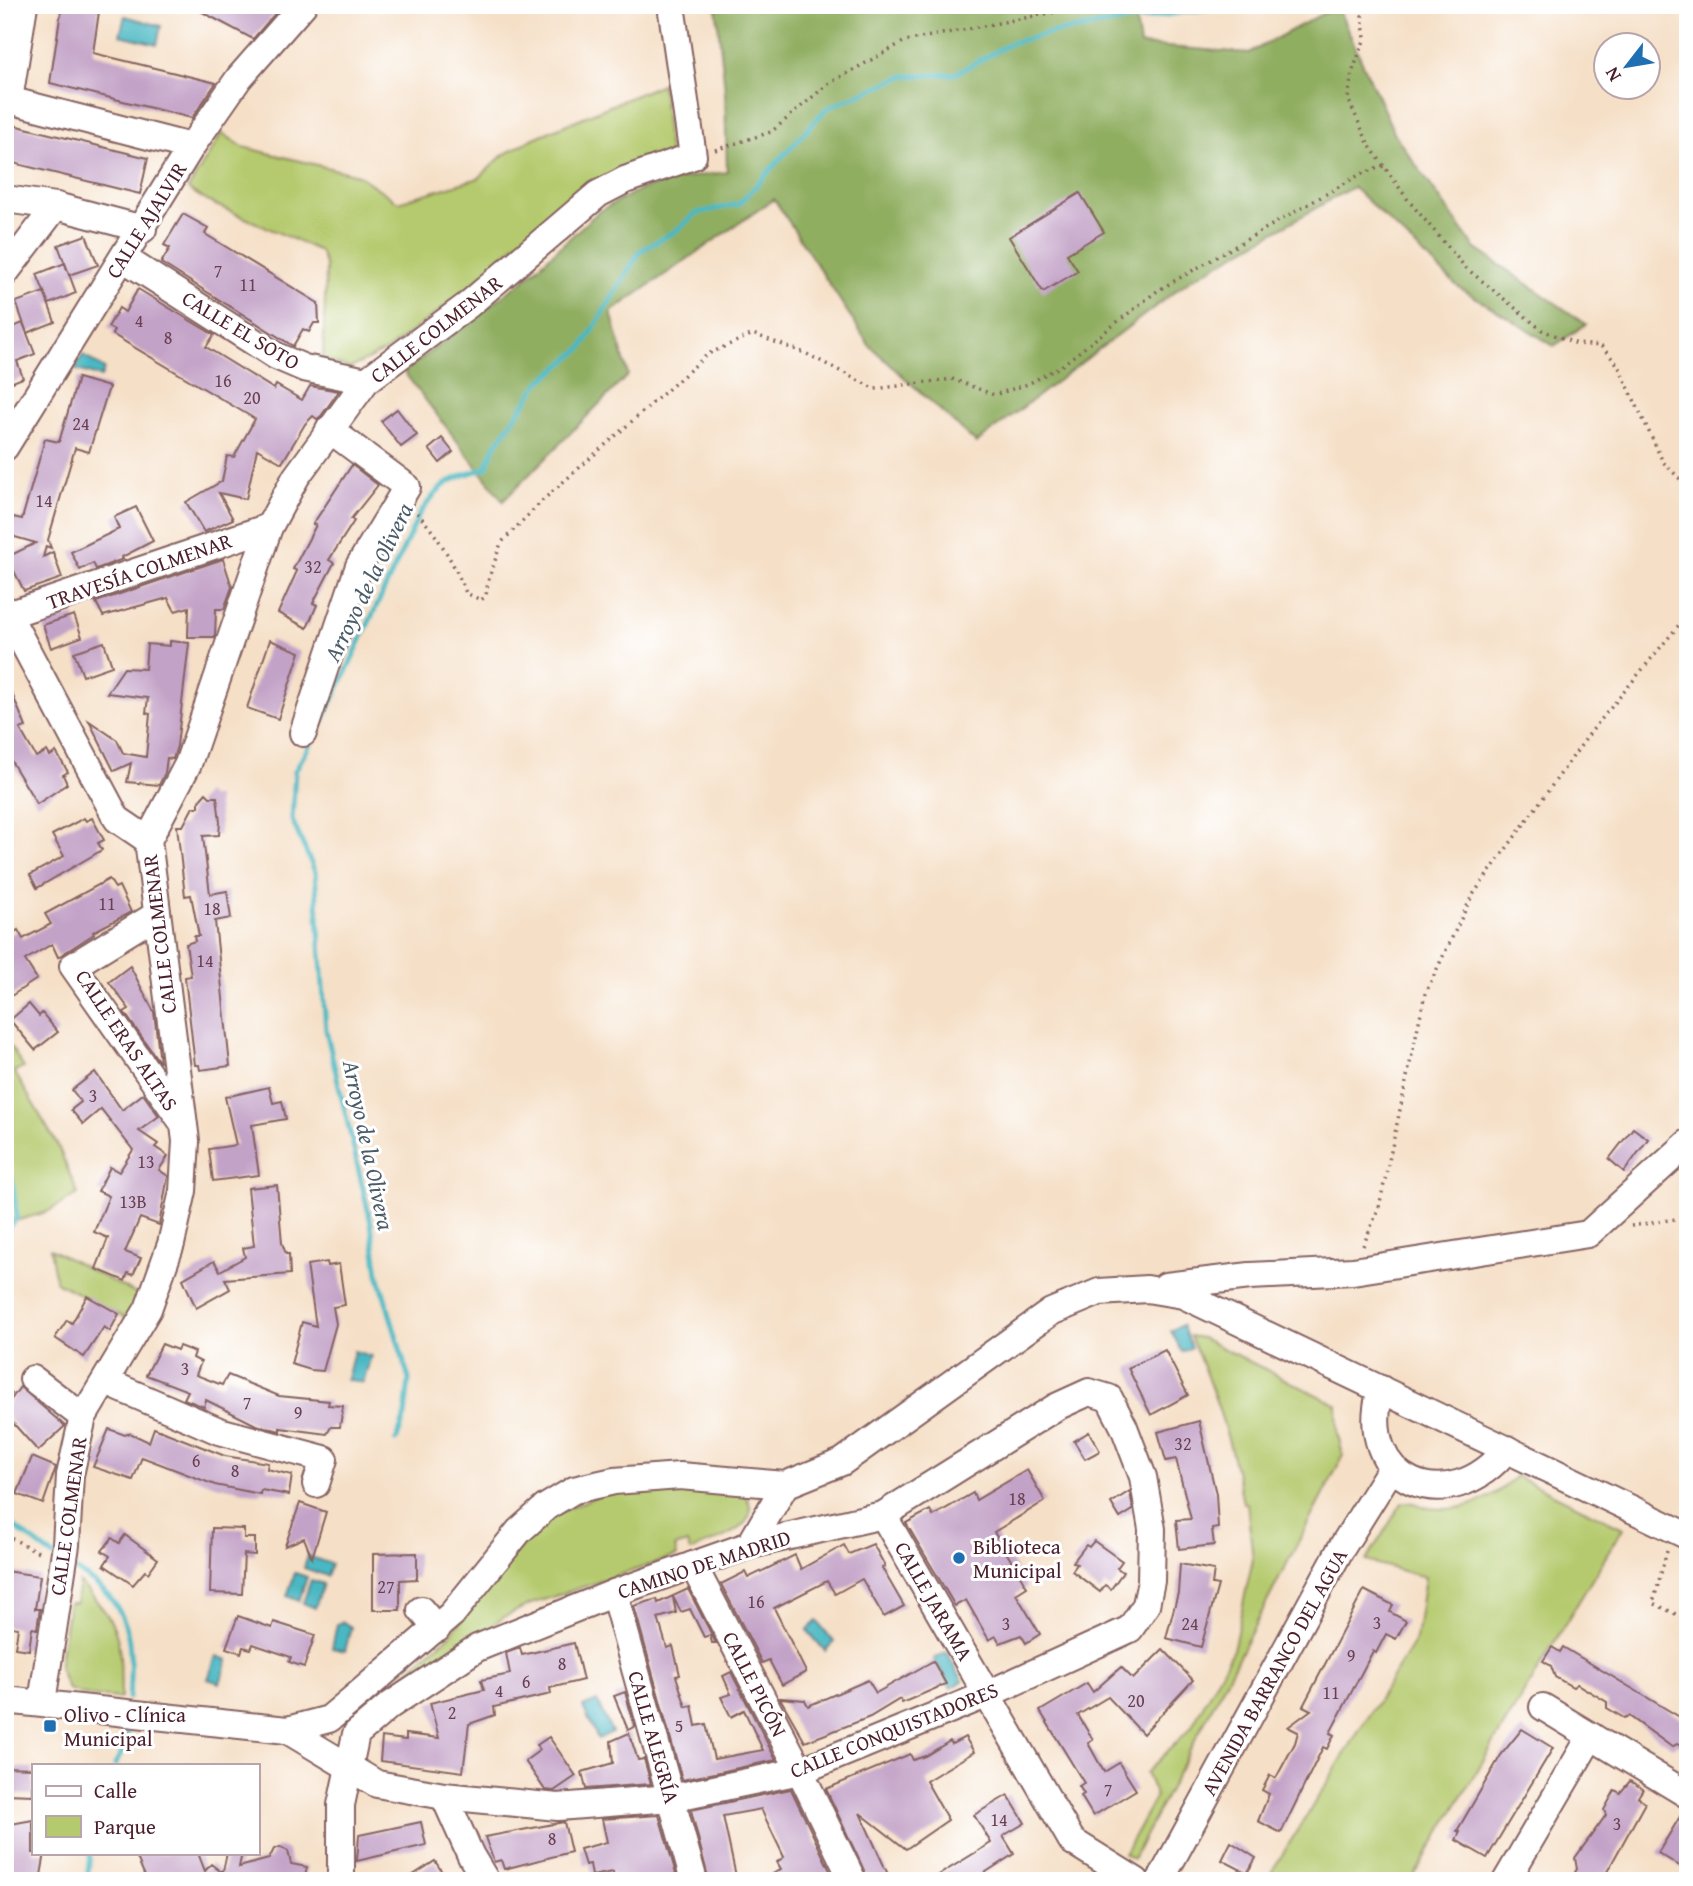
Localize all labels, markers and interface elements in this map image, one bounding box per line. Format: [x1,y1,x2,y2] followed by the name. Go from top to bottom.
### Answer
[1592,32,1662,102] north arrow
[1597,62,1628,87] text: N
[98,155,195,284] street label: CALLE AJALVIR
[214,257,222,284] house number: 7
[363,267,509,390] street label: CALLE COLMENAR
[239,271,257,298] house number: 11
[176,283,306,377] street label: CALLE EL SOTO
[135,307,143,334] house number: 4
[164,324,172,351] house number: 8
[214,367,232,394] house number: 16
[243,384,261,411] house number: 20
[72,410,90,437] house number: 24
[35,487,53,514] house number: 14
[315,497,421,668] water label: Arroyo de la Olivera
[42,524,237,617] street label: TRAVESÍA COLMENAR
[304,553,322,580] house number: 32
[134,852,184,1015] street label: CALLE COLMENAR
[98,890,116,917] house number: 11
[203,895,221,922] house number: 18
[196,947,214,974] house number: 14
[68,963,186,1117] street label: CALLE ERAS ALTAS
[335,1056,403,1233] water label: Arroyo de la Olivera
[89,1082,97,1109] house number: 3
[137,1148,155,1175] house number: 13
[119,1188,147,1215] house number: 13B
[181,1355,189,1382] house number: 3
[243,1389,251,1416] house number: 7
[294,1399,302,1426] house number: 9
[1174,1430,1192,1457] house number: 32
[42,1434,95,1597] street label: CALLE COLMENAR
[192,1447,200,1474] house number: 6
[231,1457,239,1484] house number: 8
[1008,1485,1026,1512] house number: 18
[613,1521,795,1607] street label: CAMINO DE MADRID
[973,1531,1062,1586] place label: Biblioteca Municipal
[887,1535,981,1667] street label: CALLE JARAMA
[1193,1543,1355,1801] street label: AVENIDA BARRANCO DEL AGUA
[951,1550,967,1566] marker: Biblioteca Municipal
[377,1573,395,1600] house number: 27
[747,1588,765,1615] house number: 16
[1373,1609,1381,1636] house number: 3
[1002,1610,1010,1637] house number: 3
[1181,1610,1199,1637] house number: 24
[715,1626,795,1742] street label: CALLE PICÓN
[1347,1642,1355,1669] house number: 9
[558,1650,566,1677] house number: 8
[620,1667,688,1807] street label: CALLE ALEGRÍA
[522,1668,530,1695] house number: 6
[785,1674,1003,1786] street label: CALLE CONQUISTADORES
[495,1677,503,1704] house number: 4
[1322,1679,1340,1706] house number: 11
[1127,1687,1145,1714] house number: 20
[64,1699,186,1754] place label: Olivo - Clínica Municipal
[448,1699,456,1726] house number: 2
[675,1712,683,1739] house number: 5
[42,1718,58,1734] marker: Olivo - Clínica Municipal
[32,1764,259,1854] legend
[94,1775,137,1806] text: Calle
[1104,1776,1112,1803] house number: 7
[990,1806,1008,1833] house number: 14
[1613,1810,1621,1837] house number: 3
[94,1811,156,1842] text: Parque
[548,1825,556,1852] house number: 8

